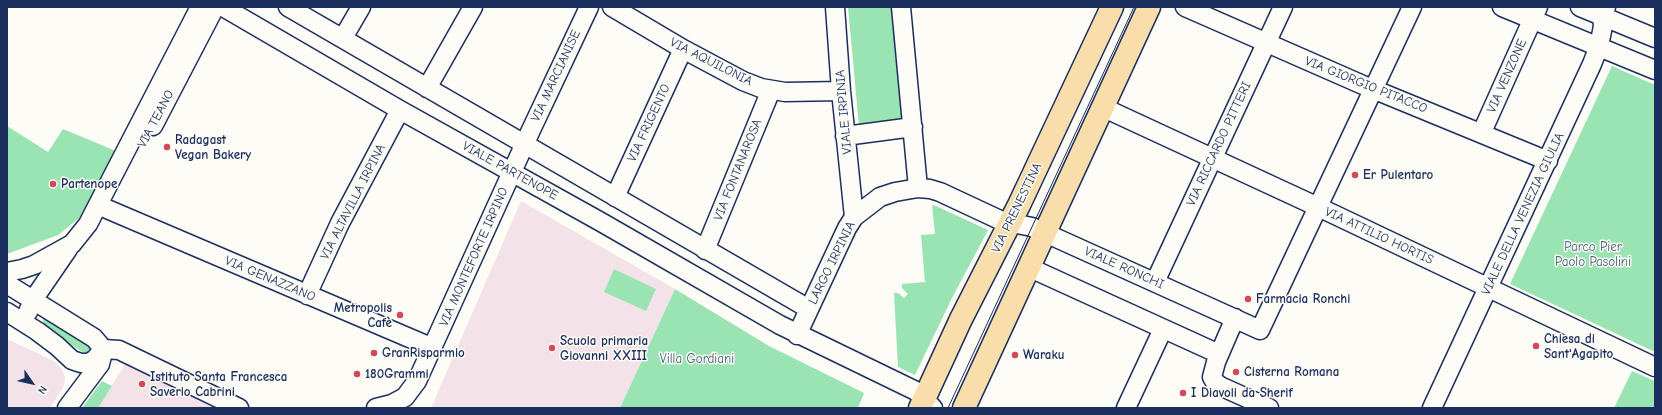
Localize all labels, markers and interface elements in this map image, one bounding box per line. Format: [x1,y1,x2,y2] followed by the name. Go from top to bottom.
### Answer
[528,28,584,124] street label: VIA MARCIANISE
[667,35,755,89] street label: VIA AQUILONIA
[1484,37,1530,115] street label: VIA VENZONE
[1302,53,1430,117] street label: VIA GIORGIO PITACCO
[833,69,855,155] street label: VIALE IRPINIA
[1183,79,1255,209] street label: VIA RICCARDO PITTERI
[624,82,674,164] street label: VIA FRIGENTO
[134,88,178,150] street label: VIA TEANO
[711,117,765,223] street label: VIA FONTANAROSA
[1478,130,1568,298] street label: VIALE DELLA VENEZIA GIULIA
[175,132,251,163] place label: Radagast Vegan Bakery
[459,138,561,204] street label: VIALE PARTENOPE
[162,142,172,152] marker: Radagast Vegan Bakery
[317,142,389,262] street label: VIA ALTAVILLA IRPINA
[988,160,1046,256] street label: VIA PRENESTINA
[1363,167,1433,183] place label: Er Pulentaro
[1350,170,1360,180] marker: Er Pulentaro
[61,176,117,192] place label: Partenope
[48,179,58,189] marker: Partenope
[436,185,512,329] street label: VIA MONTEFORTE IRPINO
[1322,204,1436,268] street label: VIA ATTILIO HORTIS
[805,219,859,307] street label: LARGO IRPINIA
[1555,239,1631,270] park label: Parco Pier Paolo Pasolini
[1082,243,1166,293] street label: VIALE RONCHI
[222,253,318,305] street label: VIA GENAZZANO
[1256,291,1350,307] place label: Farmacia Ronchi
[1243,294,1253,304] marker: Farmacia Ronchi
[334,300,392,331] place label: Metropolis Cafè
[395,310,405,320] marker: Metropolis Cafè
[1544,331,1613,362] place label: Chiesa di Sant'Agapito
[560,333,648,364] place label: Scuola primaria Giovanni XXIII
[1531,341,1541,351] marker: Chiesa di Sant'Agapito
[547,343,557,353] marker: Scuola primaria Giovanni XXIII
[382,345,465,361] place label: GranRisparmio
[1023,347,1064,363] place label: Waraku
[369,348,379,358] marker: GranRisparmio
[1010,350,1020,360] marker: Waraku
[660,351,734,367] park label: Villa Gordiani
[12,363,52,403] north arrow
[1244,364,1339,380] place label: Cisterna Romana
[365,366,429,382] place label: 180Grammi
[1231,367,1241,377] marker: Cisterna Romana
[150,369,287,400] place label: Istituto Santa Francesca Saverio Cabrini
[352,369,362,379] marker: 180Grammi
[137,379,147,389] marker: Istituto Santa Francesca Saverio Cabrini
[35,383,50,397] text: N
[1191,385,1293,401] place label: I Diavoli da Sherif
[1178,388,1188,398] marker: I Diavoli da Sherif

